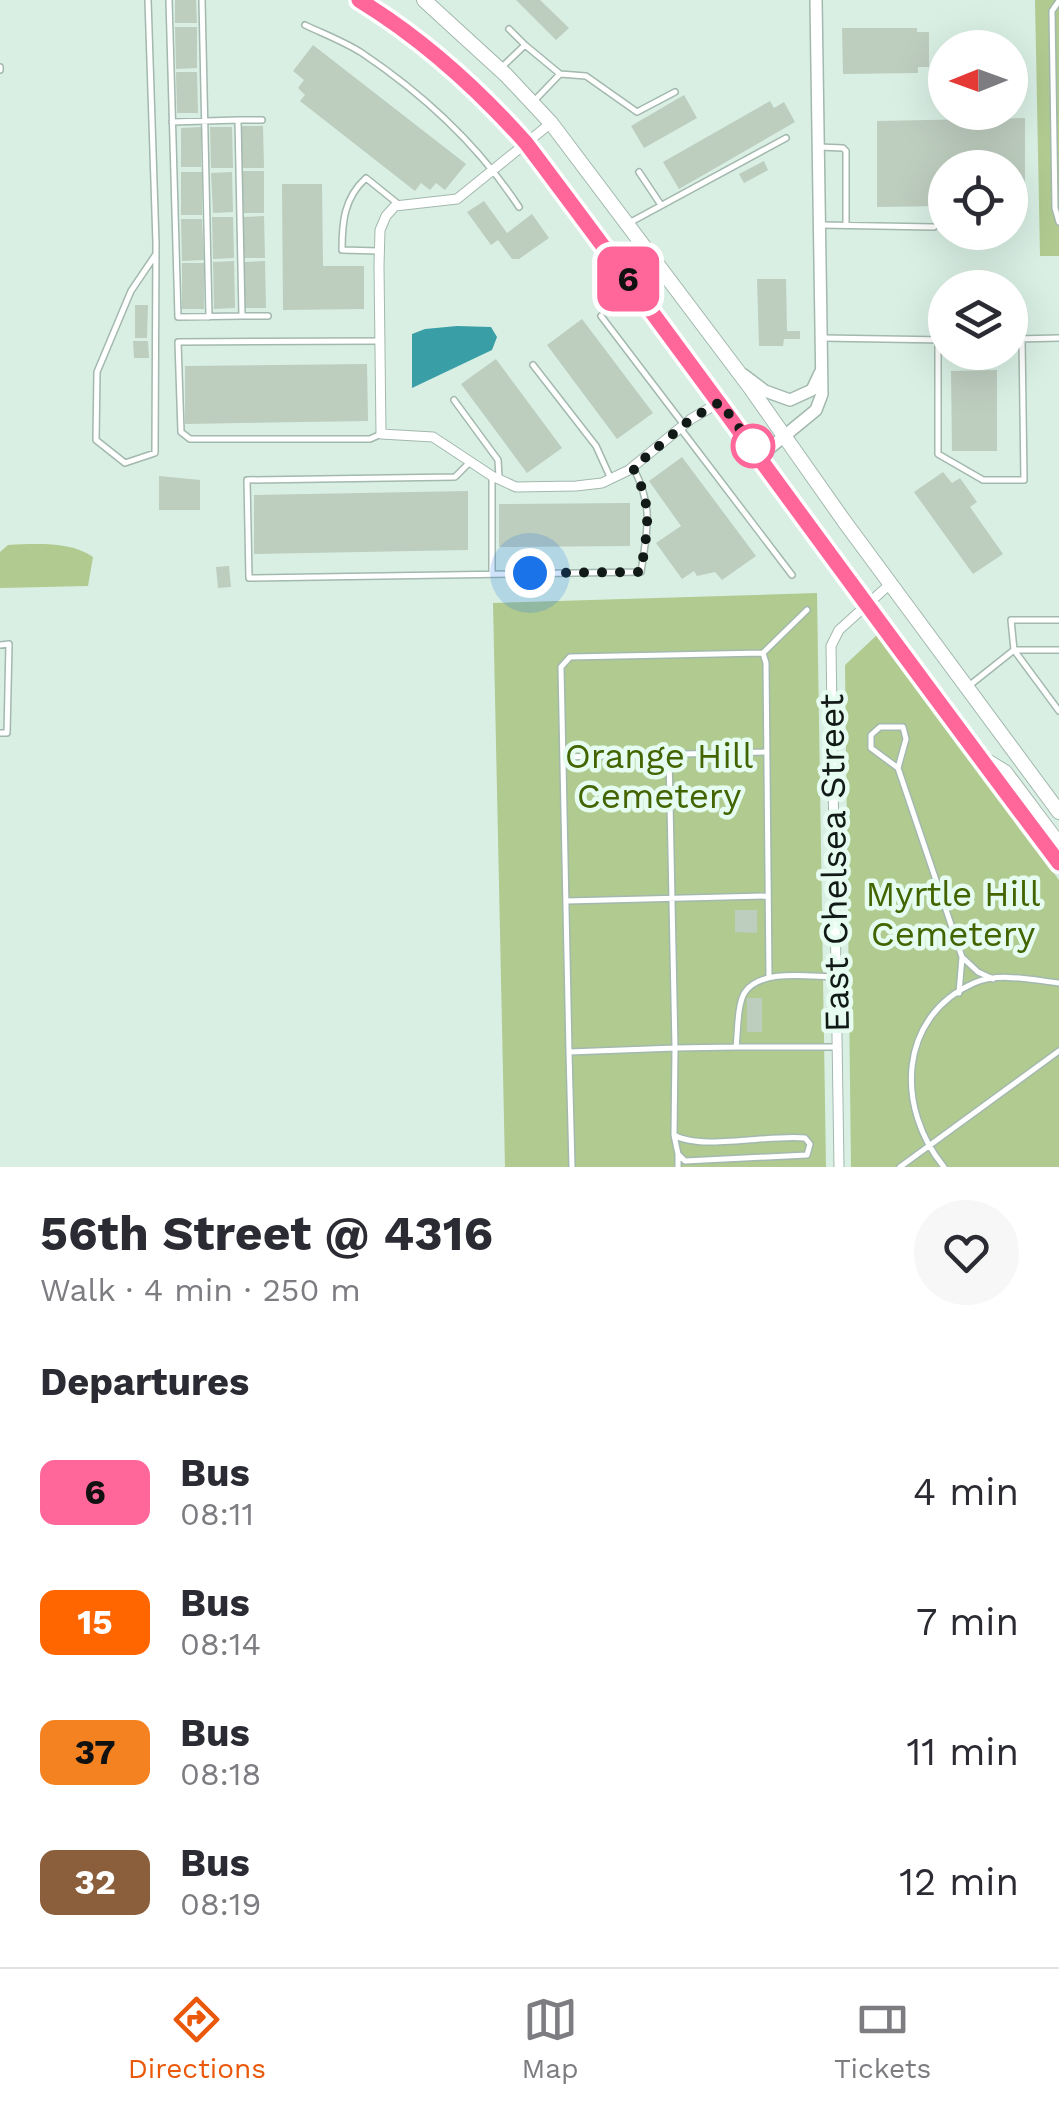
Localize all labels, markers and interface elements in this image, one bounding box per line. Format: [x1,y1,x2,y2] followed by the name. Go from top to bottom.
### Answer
[928,30,1028,130] north arrow
[928,30,1028,370] map controls
[928,150,1028,250] button: locate
[596,246,660,312] line badge: 6
[617,258,639,300] text: 6
[928,270,1028,370] button: layers
[732,425,774,467] unlabelled marker
[505,548,555,598] your location
[810,693,858,1033] street label: East Chelsea Street
[565,735,754,817] park label: Orange Hill Cemetery
[865,873,1041,955] park label: Myrtle Hill Cemetery
[914,1200,1019,1305] button: heart
[40,1205,493,1262] text: 56th Street @ 4316
[40,1271,361,1309] text: Walk · 4 min · 250 m
[40,1360,249,1404] text: Departures
[180,1451,250,1495] text: Bus
[913,1470,1019,1514] text: 4 min
[84,1471,106,1513] text: 6
[180,1495,254,1533] text: 08:11
[180,1581,250,1625] text: Bus
[916,1600,1019,1644] text: 7 min
[77,1601,113,1643] text: 15
[180,1625,261,1663] text: 08:14
[180,1711,250,1755] text: Bus
[907,1730,1019,1774] text: 11 min
[74,1731,116,1773] text: 37
[180,1755,261,1793] text: 08:18
[180,1841,250,1885] text: Bus
[899,1860,1019,1904] text: 12 min
[74,1861,116,1903] text: 32
[180,1885,261,1923] text: 08:19
[128,1992,266,2085] tab: Directions
[522,1992,579,2085] tab: Map
[834,1992,931,2085] tab: Tickets

